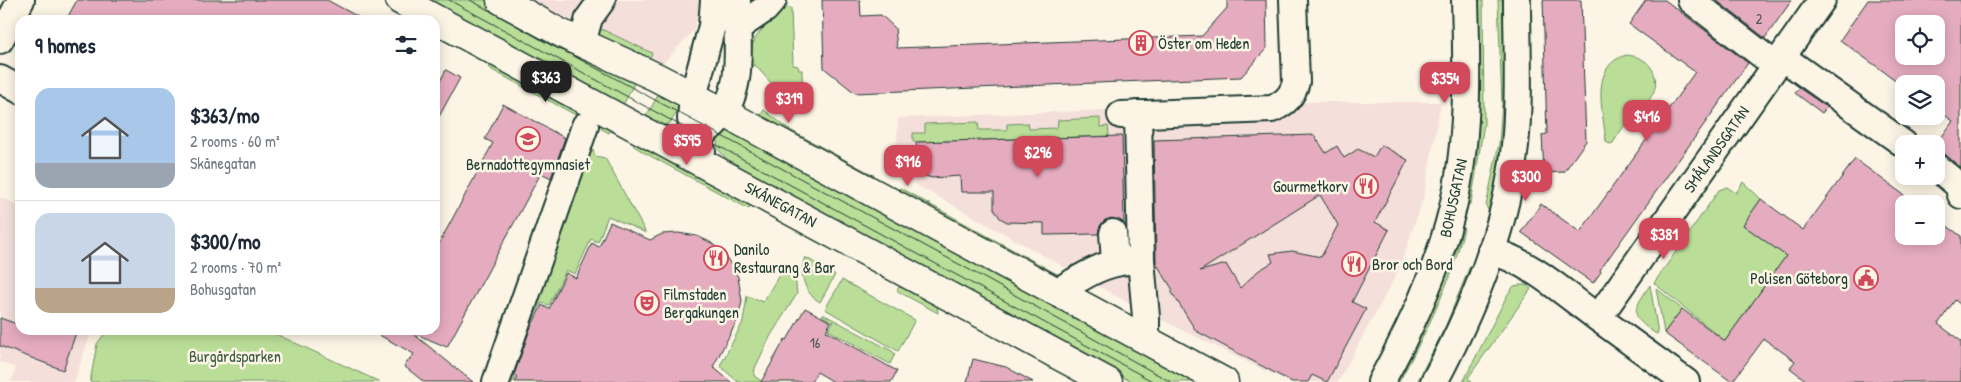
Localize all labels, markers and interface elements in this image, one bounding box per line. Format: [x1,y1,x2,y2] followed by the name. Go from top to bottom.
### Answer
[1756,9,1763,28] house number: 2
[1895,15,1945,245] map controls
[1895,15,1945,65] button: locate
[1128,30,1154,56] building icon: Öster om Heden
[35,31,96,60] text: 9 homes
[392,31,420,59] icon: filters
[1158,32,1249,54] place label: Öster om Heden
[516,61,576,103] pin: $363
[1415,62,1475,104] pin: $354
[532,66,560,88] text: $363
[1431,67,1459,89] text: $354
[1895,75,1945,125] button: layers
[759,82,819,124] pin: $319
[776,87,802,109] text: $319
[1617,100,1677,142] pin: $416
[190,101,259,130] text: $363/mo
[1678,101,1754,197] street label: SMÅLANDSGATAN
[1634,105,1660,127] text: $416
[75,108,135,168] icon: home
[657,124,717,166] pin: $595
[515,126,541,152] school or university icon: Bernadottegymnasiet
[673,129,701,151] text: $595
[190,130,280,152] text: 2 rooms · 60 m²
[1895,135,1945,185] button: +
[1008,136,1068,178] pin: $296
[1024,141,1052,163] text: $296
[878,144,938,187] pin: $916
[895,150,921,172] text: $916
[190,152,256,174] text: Skånegatan
[466,153,591,175] place label: Bernadottegymnasiet
[1434,157,1472,239] street label: BOHUSGATAN
[1496,160,1556,202] pin: $300
[1511,165,1541,187] text: $300
[1353,173,1379,199] restaurant icon: Gourmetkorv
[1273,175,1349,197] place label: Gourmetkorv
[741,176,821,232] street label: SKÅNEGATAN
[1895,195,1945,245] button: −
[1634,218,1694,260] pin: $381
[1650,223,1678,245] text: $381
[190,227,261,256] text: $300/mo
[75,233,135,293] icon: home
[734,238,835,278] place label: Danilo Restaurang & Bar
[703,245,729,271] restaurant icon: Danilo Restaurang & Bar
[1341,251,1367,277] restaurant icon: Bror och Bord
[1372,253,1453,275] place label: Bror och Bord
[190,256,281,278] text: 2 rooms · 70 m²
[1853,265,1879,291] public building icon: Polisen Göteborg
[1750,267,1848,289] place label: Polisen Göteborg
[190,278,256,300] text: Bohusgatan
[663,283,739,323] place label: Filmstaden Bergakungen
[634,290,660,316] theatre icon: Filmstaden Bergakungen
[810,333,821,352] house number: 16
[189,345,281,367] park label: Burgårdsparken

